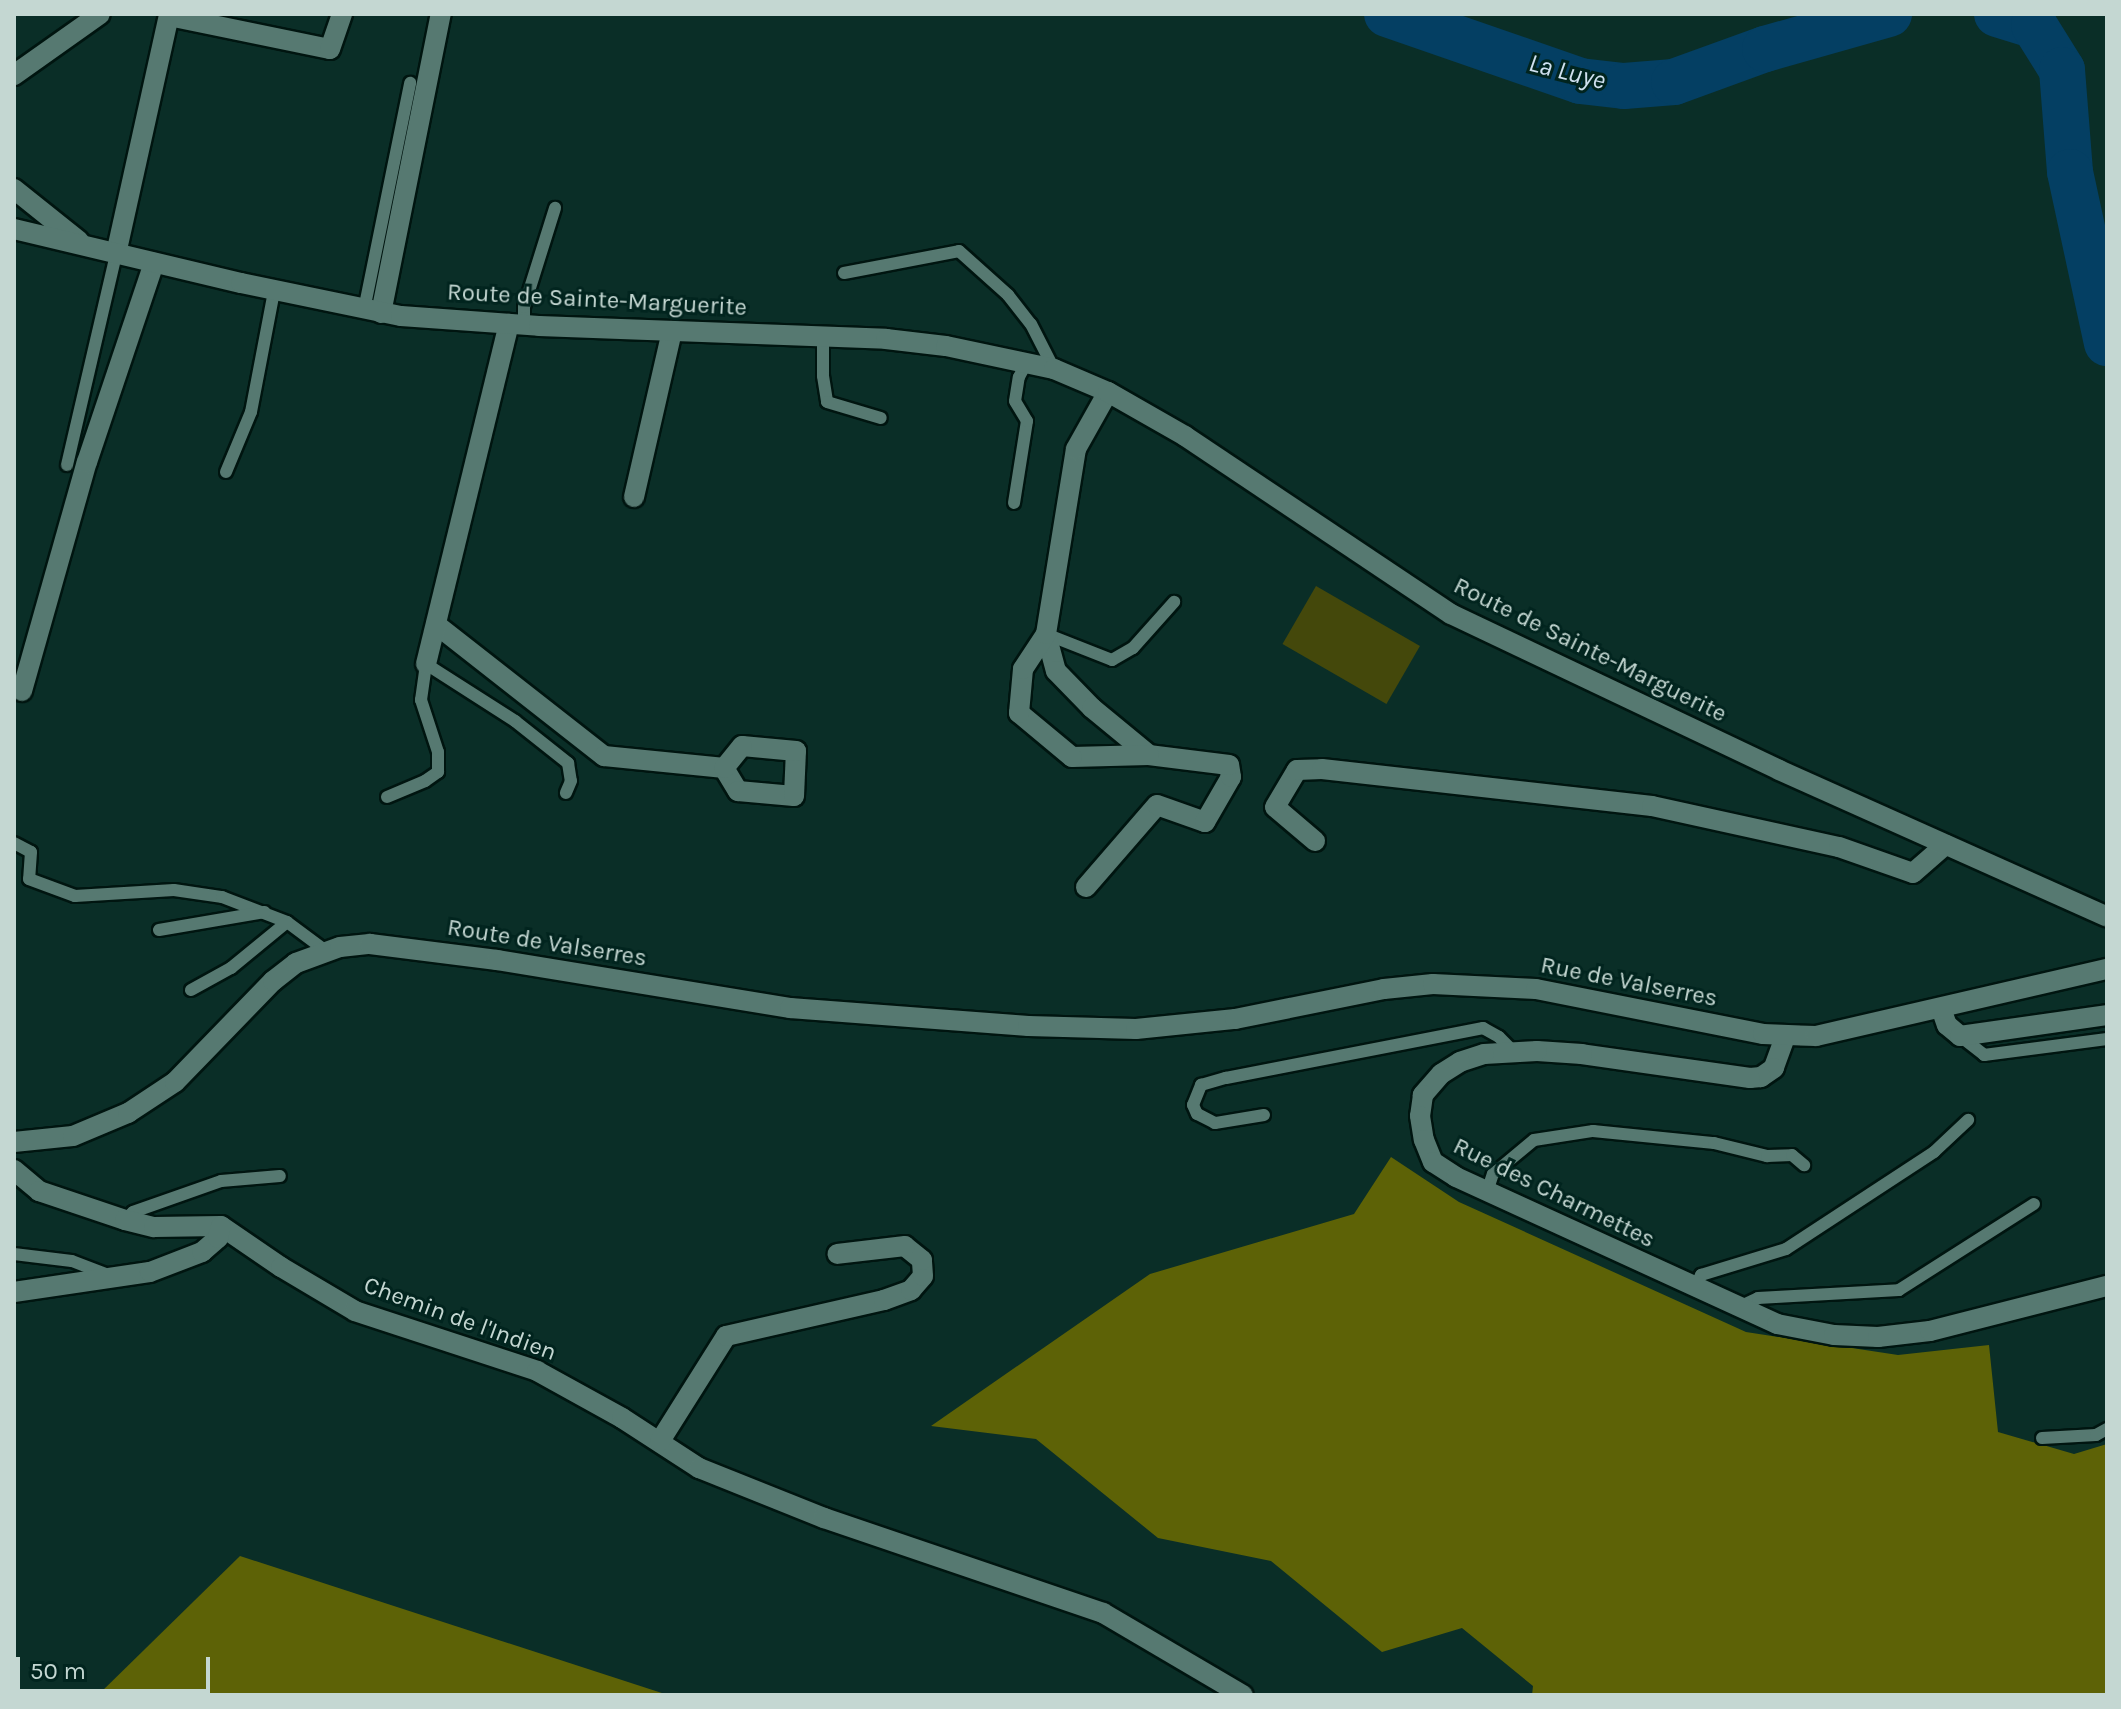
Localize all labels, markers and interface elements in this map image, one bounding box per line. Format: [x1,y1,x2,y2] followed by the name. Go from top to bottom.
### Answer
[1525,47,1609,97] water label: La Luye
[446,278,748,322] street label: Route de Sainte-Marguerite
[1449,571,1731,729] street label: Route de Sainte-Marguerite
[445,913,649,973] street label: Route de Valserres
[1538,951,1720,1013] street label: Rue de Valserres
[1448,1132,1660,1254] street label: Rue des Charmettes
[360,1271,560,1367] street label: Chemin de l'Indien
[20,1641,214,1691] scale bar
[30,1657,86,1685] text: 50 m

